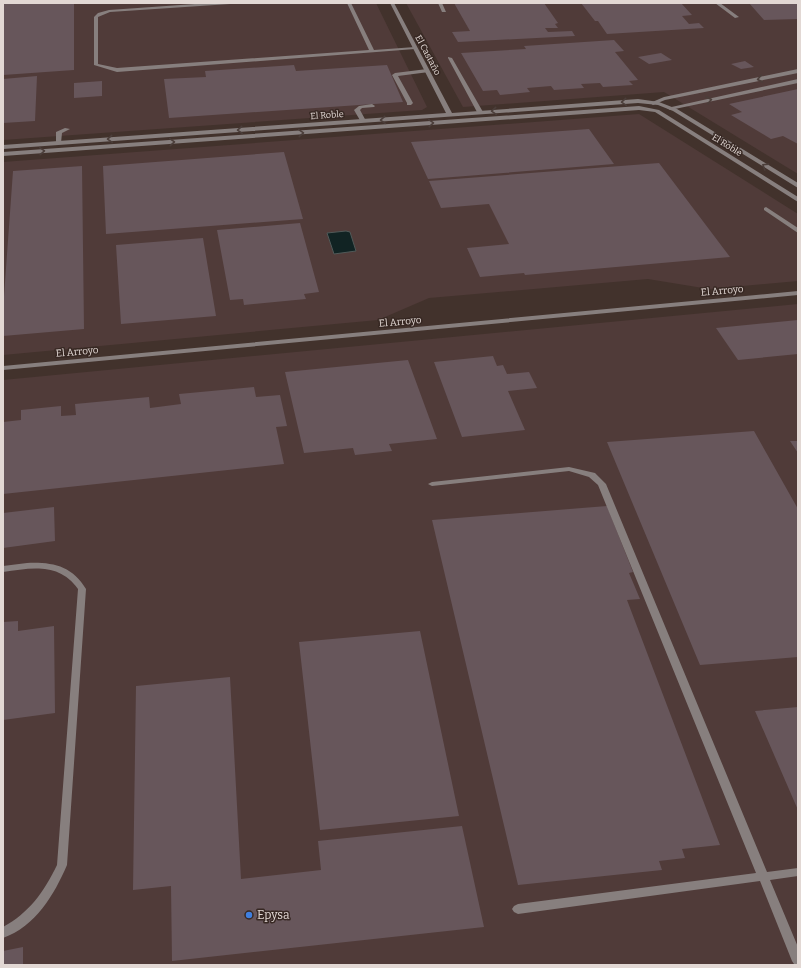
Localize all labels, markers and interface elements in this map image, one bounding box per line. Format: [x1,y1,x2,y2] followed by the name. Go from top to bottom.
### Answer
[413,33,443,77] street label: El Castaño
[757,74,763,82] one-way arrow
[705,96,712,104] one-way arrow
[621,97,627,106] one-way arrow
[491,107,497,116] one-way arrow
[310,109,344,121] street label: El Roble
[380,115,386,124] one-way arrow
[428,118,434,127] one-way arrow
[237,126,243,135] one-way arrow
[298,128,304,137] one-way arrow
[710,132,744,158] street label: El Roble
[107,135,113,144] one-way arrow
[169,137,175,146] one-way arrow
[39,147,45,156] one-way arrow
[762,163,769,170] one-way arrow
[700,283,744,299] street label: El Arroyo
[378,314,422,330] street label: El Arroyo
[55,344,99,360] street label: El Arroyo
[257,908,290,922] place label: Epysa
[244,910,254,920] marker: Epysa

